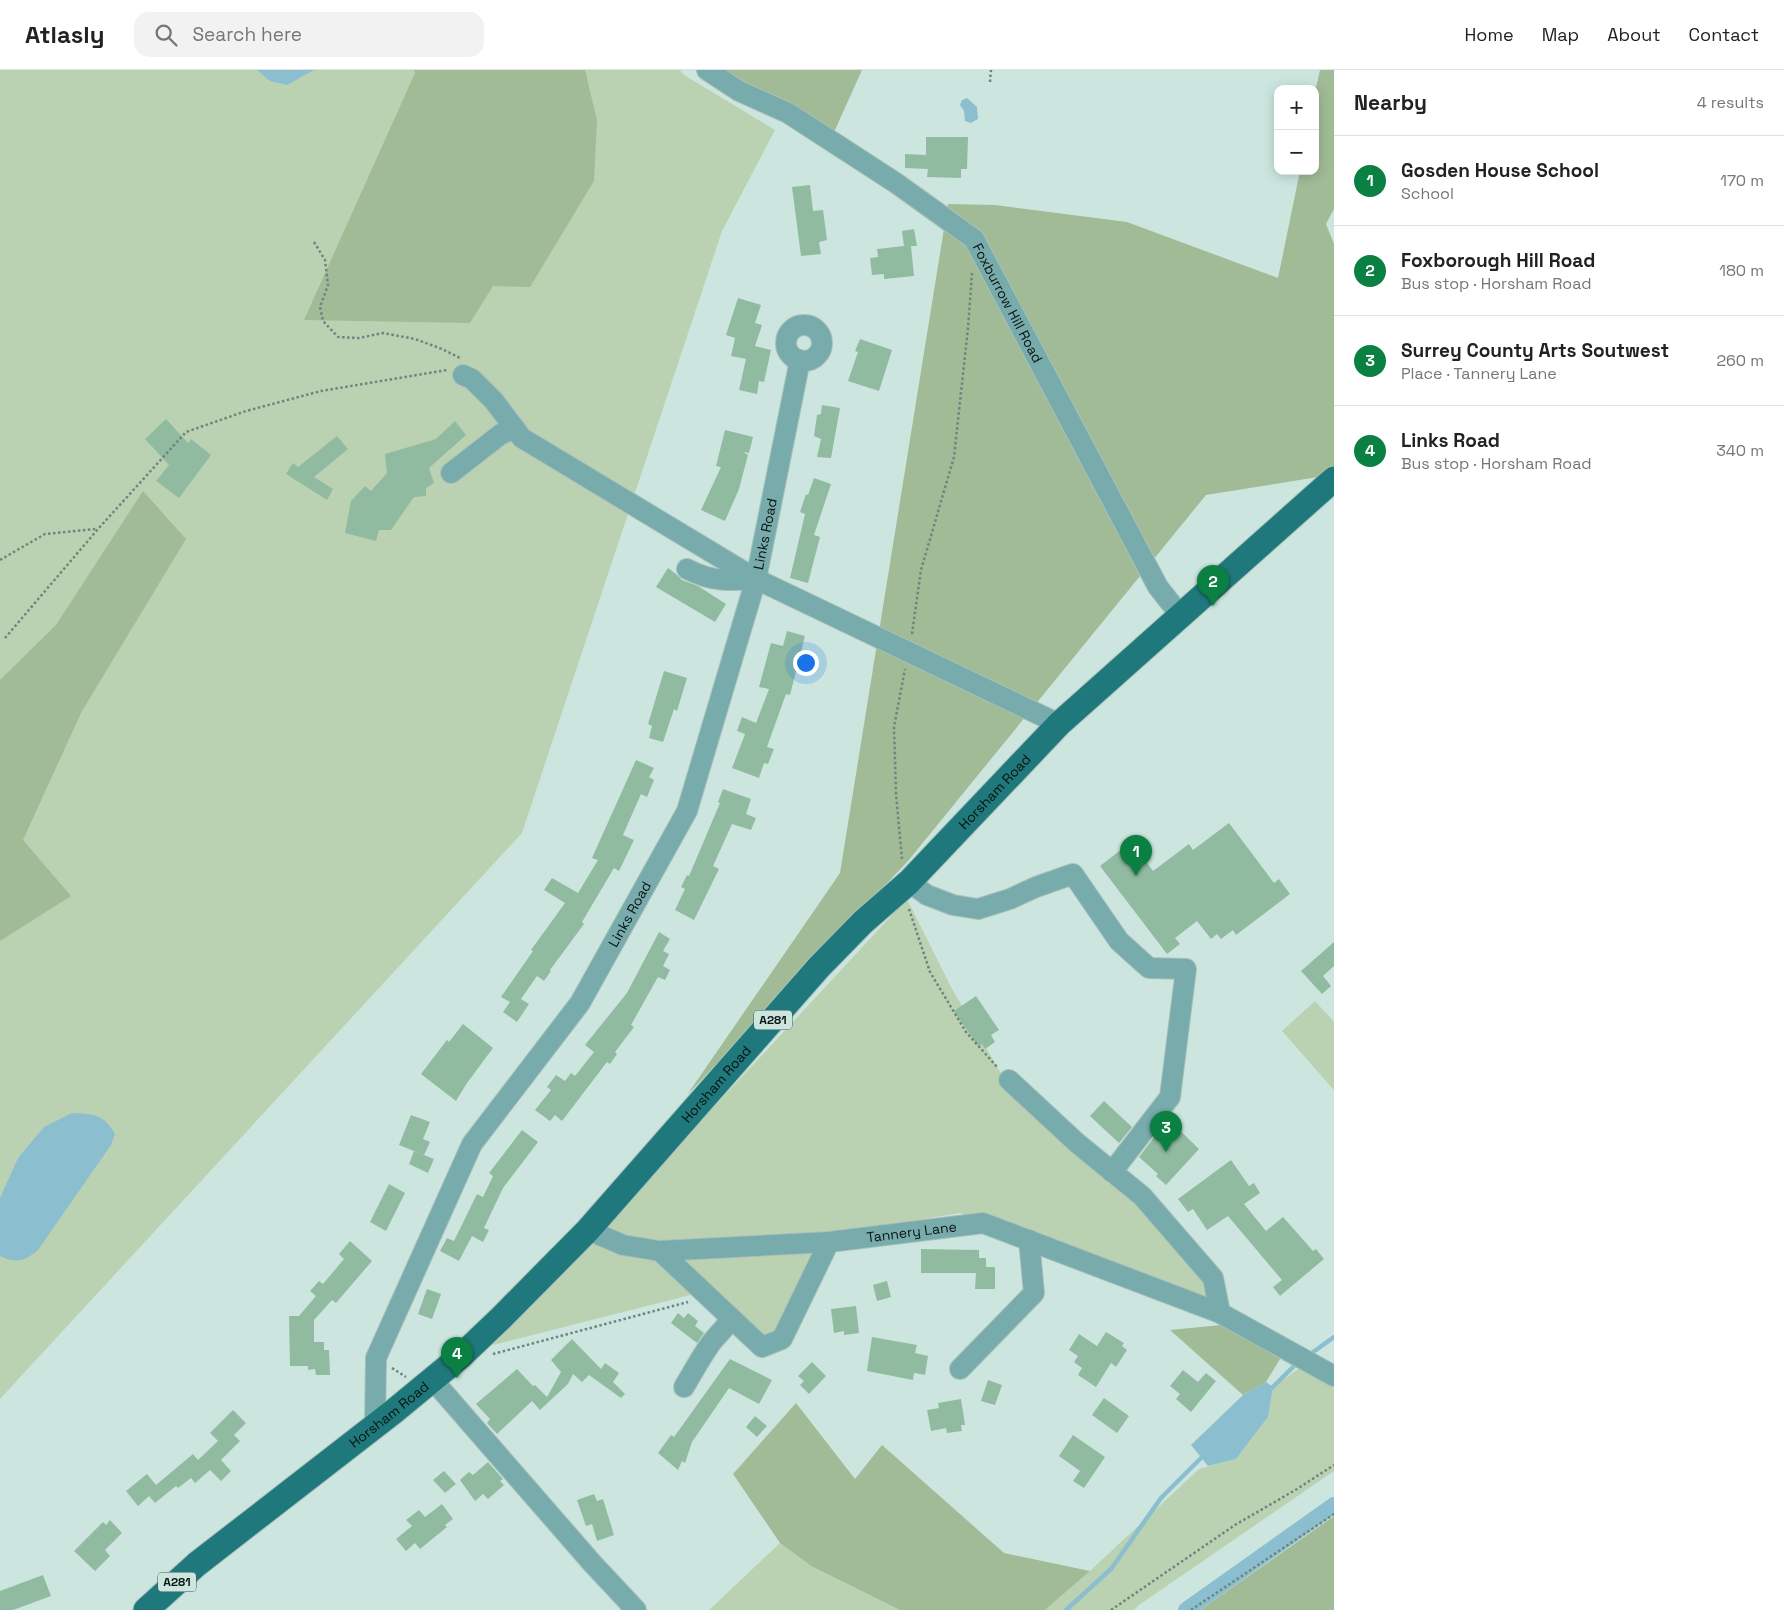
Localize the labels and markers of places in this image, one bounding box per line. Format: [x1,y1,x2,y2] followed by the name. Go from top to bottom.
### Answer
[1197,565,1229,606] pin: 2
[1120,835,1152,876] pin: 1
[1150,1111,1182,1152] pin: 3
[441,1337,473,1378] pin: 4

